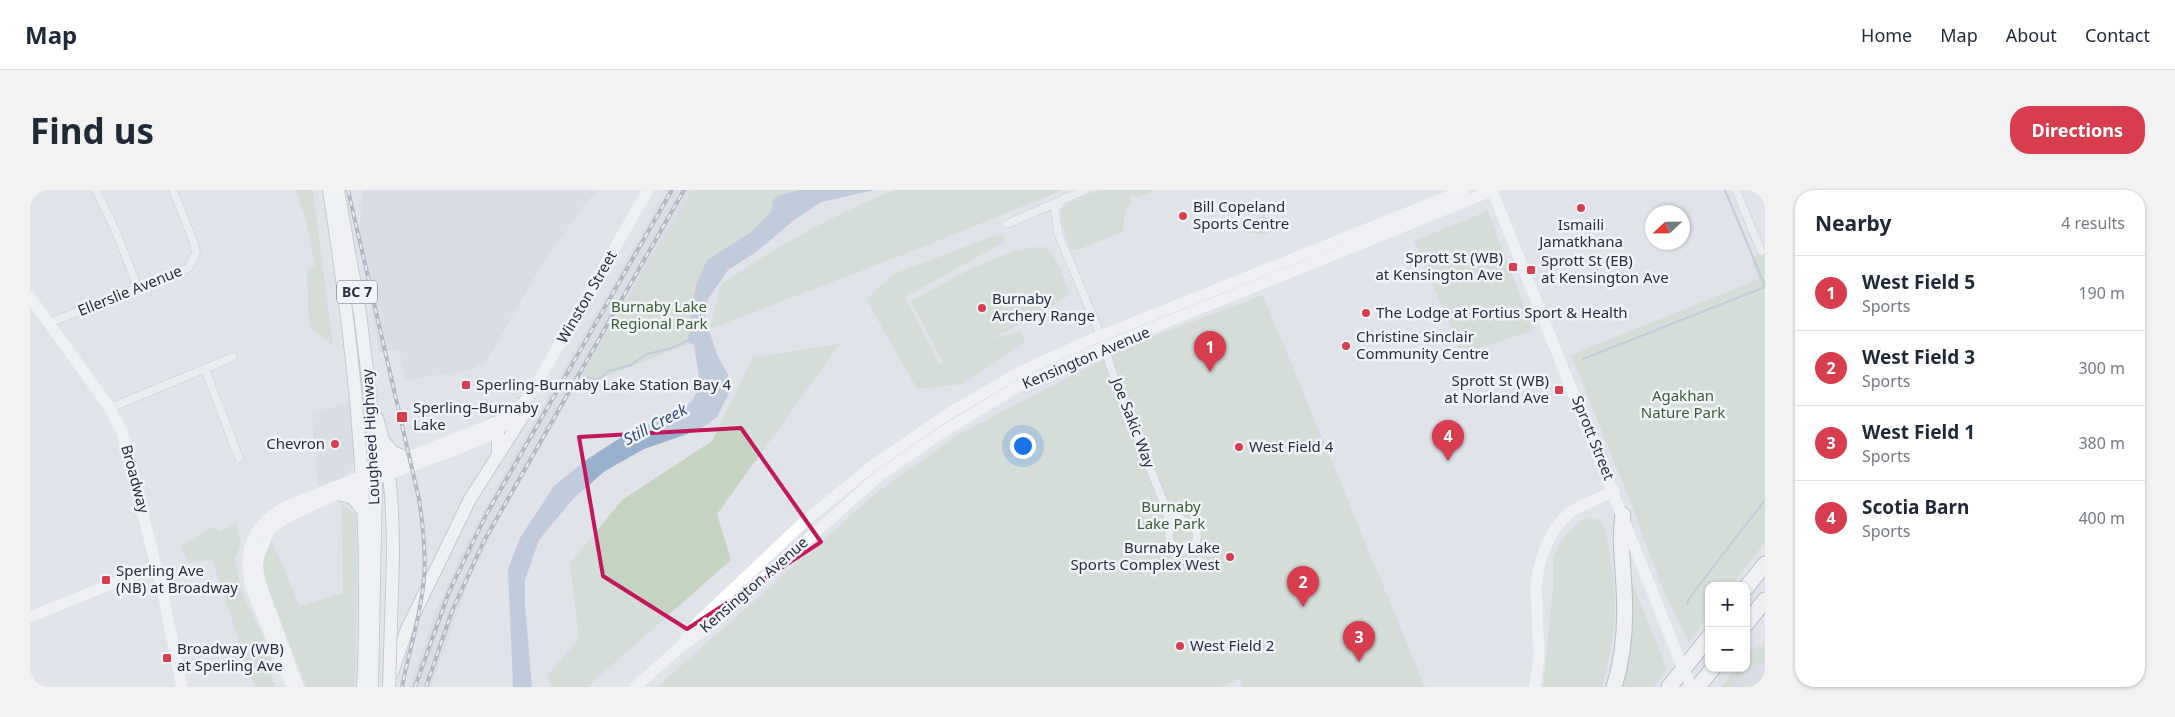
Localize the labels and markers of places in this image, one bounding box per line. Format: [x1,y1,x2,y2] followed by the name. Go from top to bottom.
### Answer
[1193,196,1289,233] place label: Bill Copeland Sports Centre
[1575,202,1587,214] marker: Ismaili Jamatkhana
[1177,210,1189,222] marker: Bill Copeland Sports Centre
[1537,214,1623,251] place label: Ismaili Jamatkhana
[1375,247,1503,284] place label: Sprott St (WB) at Kensington Ave
[1541,250,1669,287] place label: Sprott St (EB) at Kensington Ave
[1507,261,1519,273] marker: Sprott St (WB) at Kensington Ave
[1525,264,1537,276] marker: Sprott St (EB) at Kensington Ave
[992,288,1095,325] place label: Burnaby Archery Range
[976,302,988,314] marker: Burnaby Archery Range
[1376,302,1628,322] place label: The Lodge at Fortius Sport & Health
[1360,307,1372,319] marker: The Lodge at Fortius Sport & Health
[1356,326,1489,363] place label: Christine Sinclair Community Centre
[1194,331,1226,372] pin: 1
[1340,340,1352,352] marker: Christine Sinclair Community Centre
[1444,370,1549,407] place label: Sprott St (WB) at Norland Ave
[476,374,732,394] place label: Sperling-Burnaby Lake Station Bay 4
[460,379,472,391] marker: Sperling-Burnaby Lake Station Bay 4
[1553,384,1565,396] marker: Sprott St (WB) at Norland Ave
[413,397,539,434] place label: Sperling–Burnaby Lake
[395,410,409,424] marker: Sperling–Burnaby Lake
[1432,420,1464,461] pin: 4
[266,433,325,453] place label: Chevron
[1249,436,1334,456] place label: West Field 4
[329,438,341,450] marker: Chevron
[1233,441,1245,453] marker: West Field 4
[1070,537,1221,574] place label: Burnaby Lake Sports Complex West
[1224,551,1236,563] marker: Burnaby Lake Sports Complex West
[116,560,238,597] place label: Sperling Ave (NB) at Broadway
[1287,566,1319,607] pin: 2
[100,574,112,586] marker: Sperling Ave (NB) at Broadway
[1343,621,1375,662] pin: 3
[1190,635,1274,655] place label: West Field 2
[177,638,284,675] place label: Broadway (WB) at Sperling Ave
[1174,640,1186,652] marker: West Field 2
[161,652,173,664] marker: Broadway (WB) at Sperling Ave

